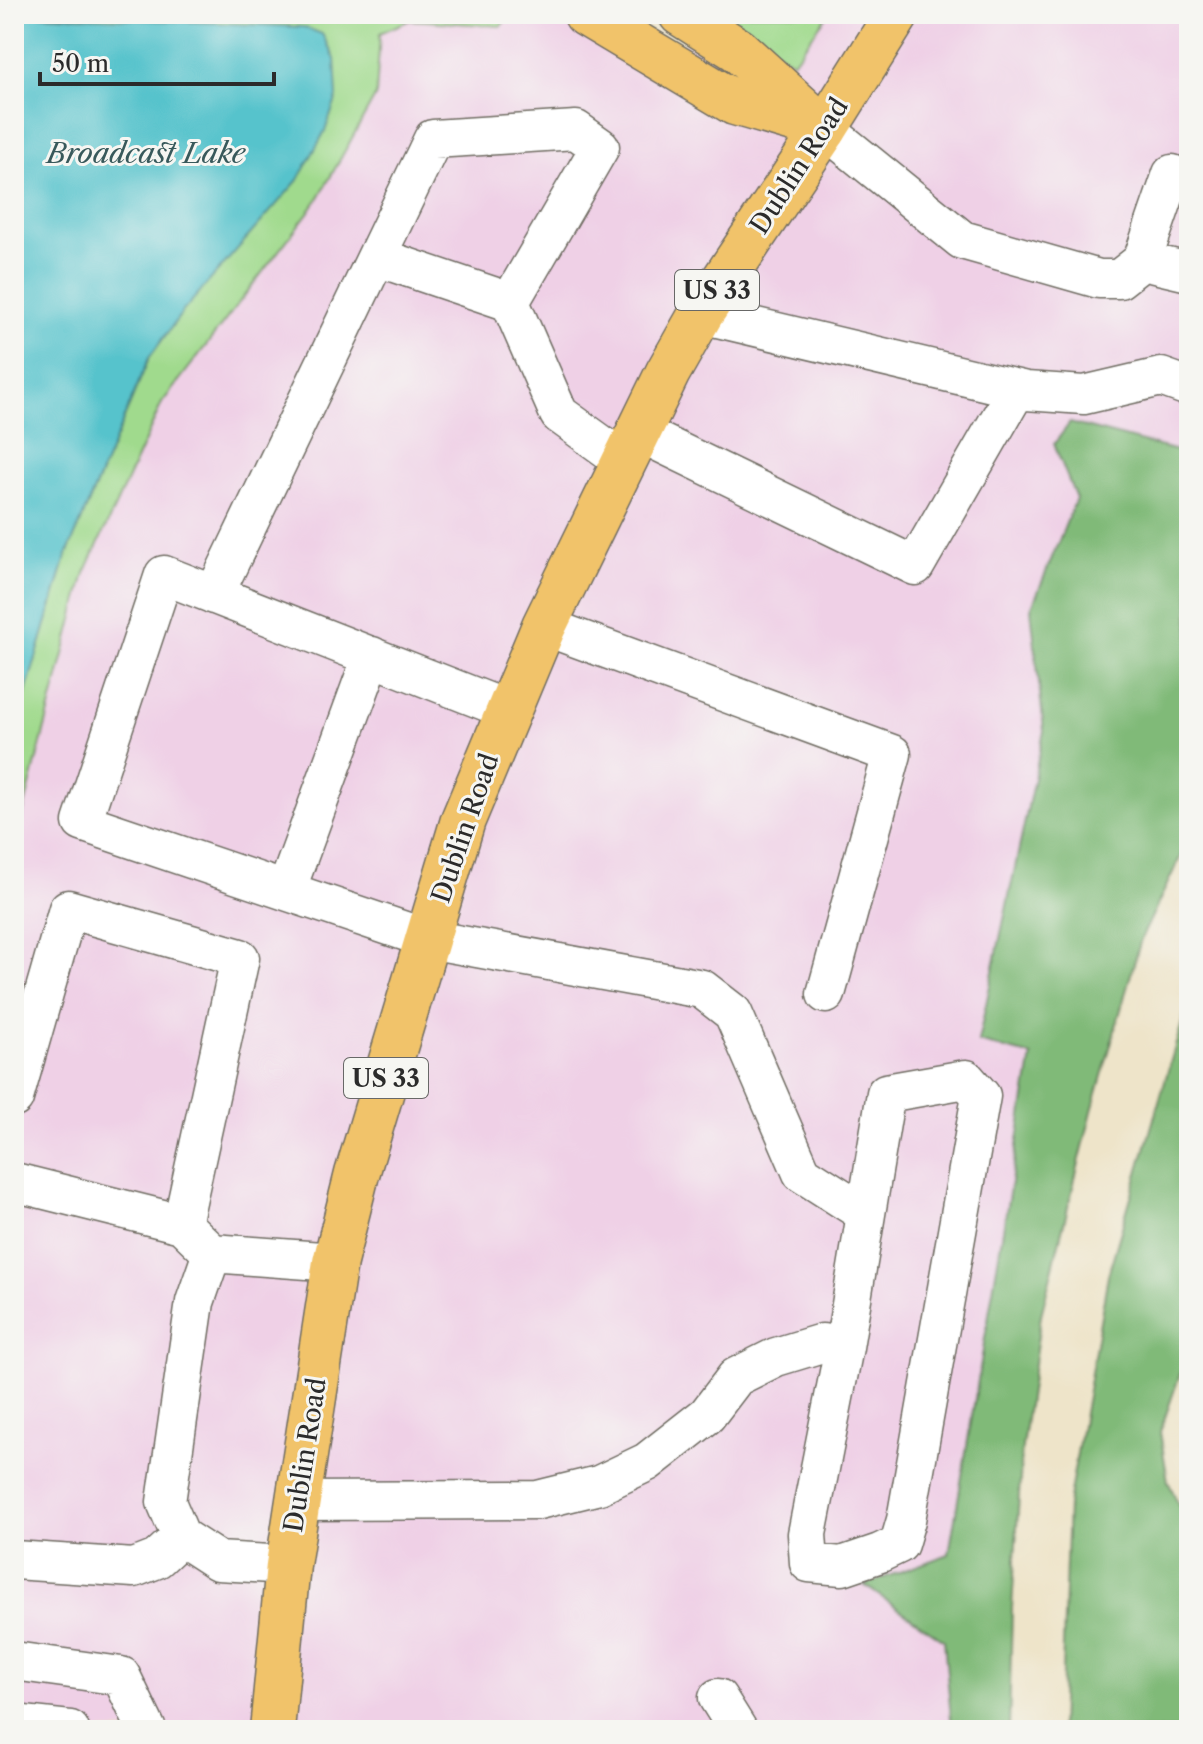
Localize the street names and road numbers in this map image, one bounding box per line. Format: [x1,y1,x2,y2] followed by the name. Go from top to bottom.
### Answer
[743,92,855,240] street label: Dublin Road
[675,270,759,310] road number: US 33
[424,749,506,907] street label: Dublin Road
[344,1058,428,1098] road number: US 33
[277,1375,333,1535] street label: Dublin Road

